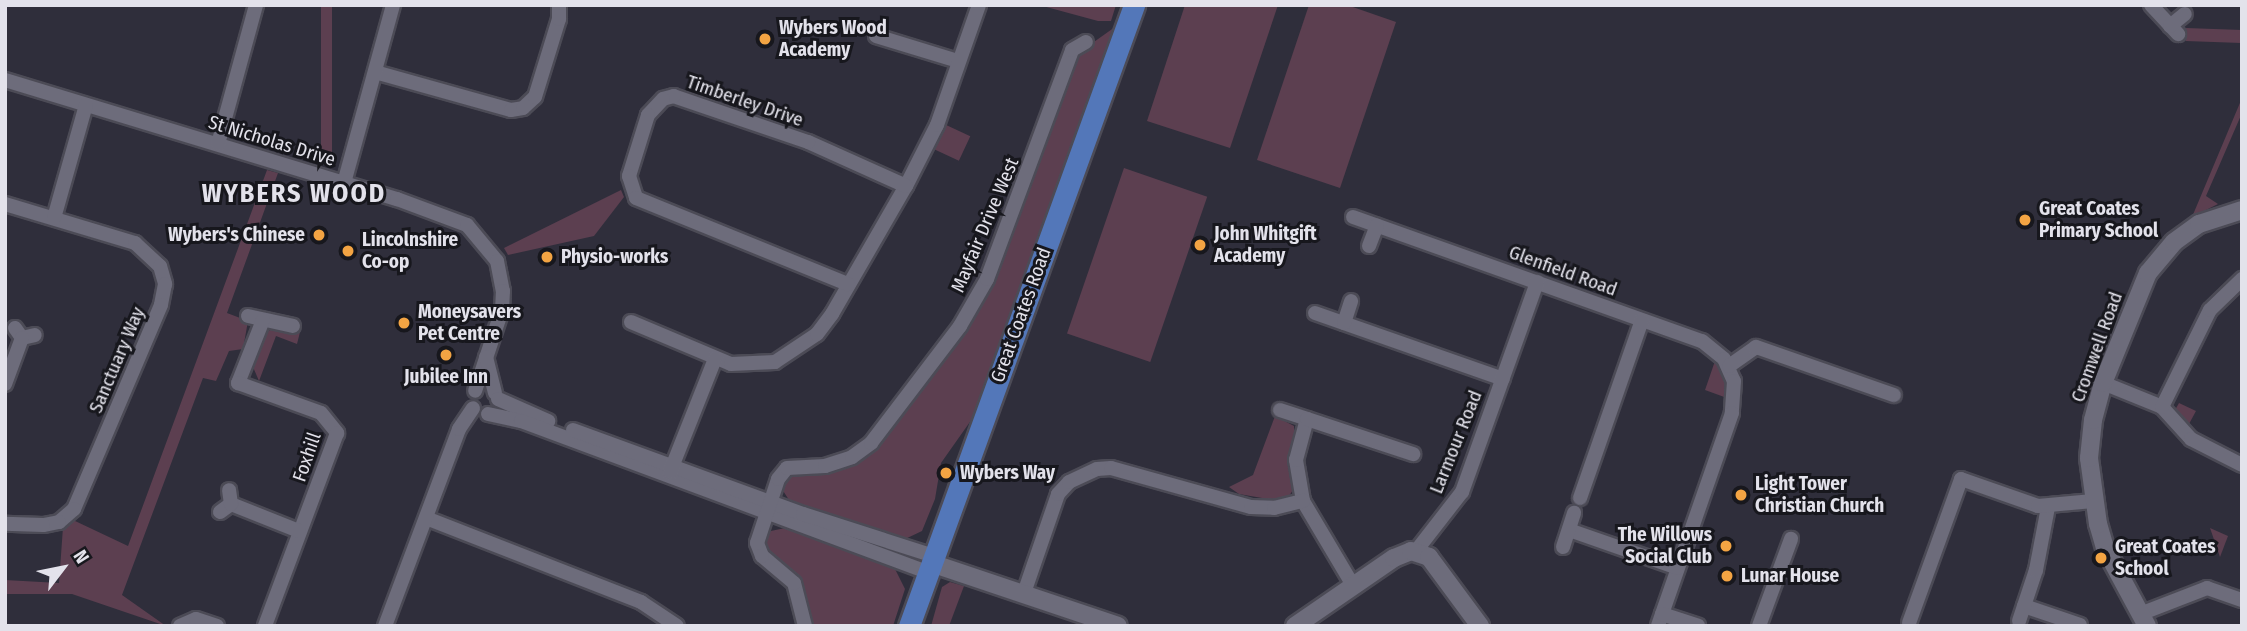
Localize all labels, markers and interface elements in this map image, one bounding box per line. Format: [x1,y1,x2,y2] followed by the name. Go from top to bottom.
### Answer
[779,17,887,61] place label: Wybers Wood Academy
[757,31,773,47] marker: Wybers Wood Academy
[684,70,806,132] street label: Timberley Drive
[206,111,338,171] street label: St Nicholas Drive
[946,154,1024,296] street label: Mayfair Drive West
[203,178,385,210] district label: WYBERS WOOD
[2039,198,2158,242] place label: Great Coates Primary School
[2017,212,2033,228] marker: Great Coates Primary School
[1214,223,1317,267] place label: John Whitgift Academy
[168,224,305,246] place label: Wybers's Chinese
[311,227,327,243] marker: Wybers's Chinese
[362,229,458,273] place label: Lincolnshire Co-op
[1192,237,1208,253] marker: John Whitgift Academy
[1506,241,1620,301] street label: Glenfield Road
[340,243,356,259] marker: Lincolnshire Co-op
[986,244,1056,386] street label: Great Coates Road
[561,246,668,268] place label: Physio-works
[539,249,555,265] marker: Physio-works
[2066,289,2128,405] street label: Cromwell Road
[418,301,521,345] place label: Moneysavers Pet Centre
[84,304,150,416] street label: Sanctuary Way
[396,315,412,331] marker: Moneysavers Pet Centre
[438,347,454,363] marker: Jubilee Inn
[404,366,488,388] place label: Jubilee Inn
[1425,387,1487,497] street label: Larmour Road
[288,429,326,485] street label: Foxhill
[960,462,1055,484] place label: Wybers Way
[938,465,954,481] marker: Wybers Way
[1755,473,1884,517] place label: Light Tower Christian Church
[1733,487,1749,503] marker: Light Tower Christian Church
[1618,524,1712,568] place label: The Willows Social Club
[28,533,98,603] north arrow
[2115,536,2216,580] place label: Great Coates School
[1718,538,1734,554] marker: The Willows Social Club
[68,546,94,568] text: N
[2093,550,2109,566] marker: Great Coates School
[1741,565,1839,587] place label: Lunar House
[1719,568,1735,584] marker: Lunar House

